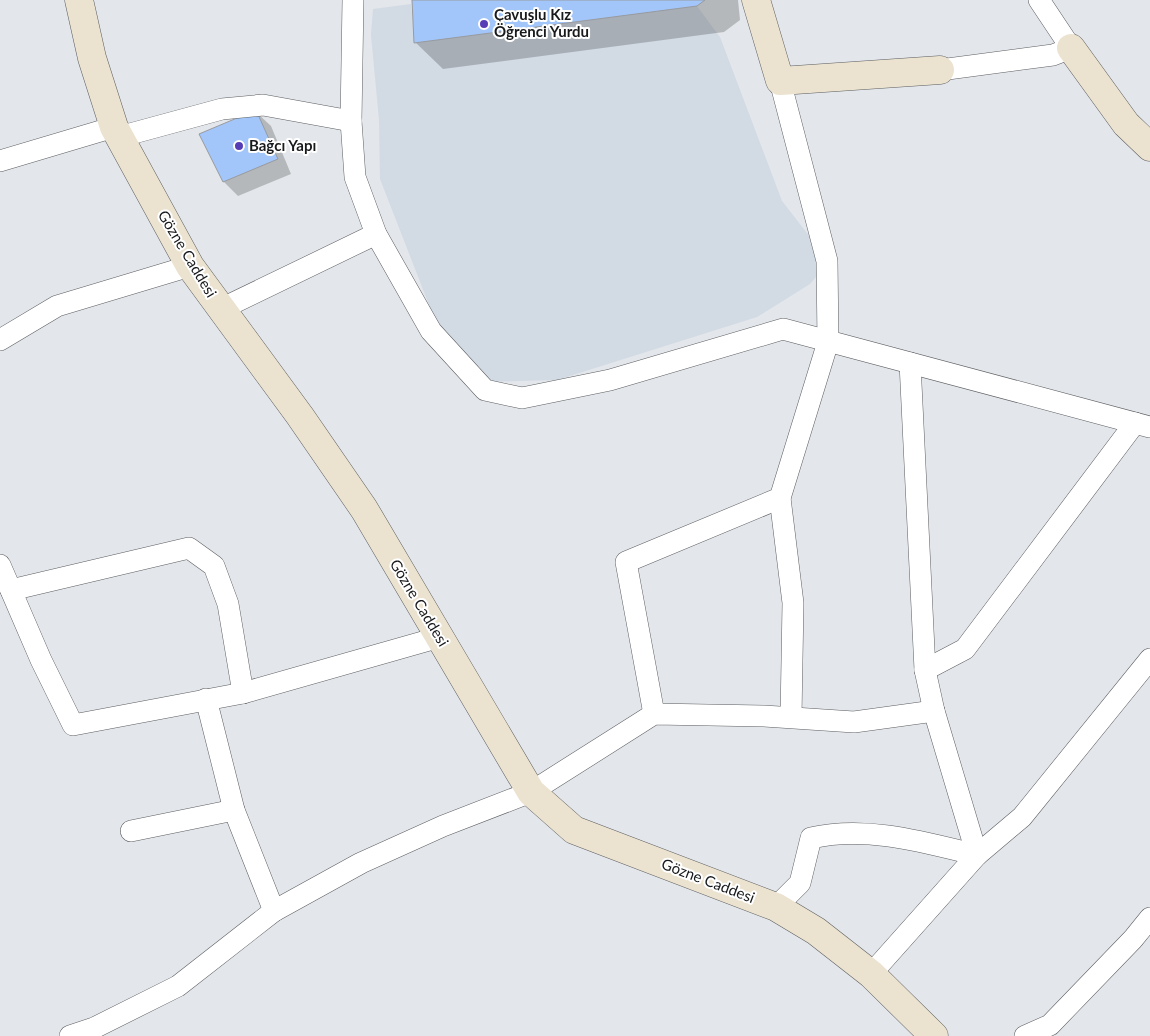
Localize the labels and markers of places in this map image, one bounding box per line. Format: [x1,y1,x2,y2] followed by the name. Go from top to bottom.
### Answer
[494,5,589,40] place label: Çavuşlu Kız Öğrenci Yurdu
[478,18,490,30] marker: Çavuşlu Kız Öğrenci Yurdu
[249,136,316,154] place label: Bağcı Yapı
[233,140,245,152] marker: Bağcı Yapı

